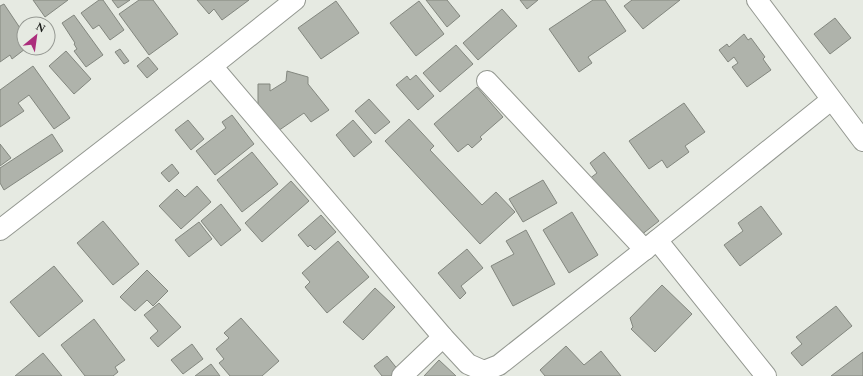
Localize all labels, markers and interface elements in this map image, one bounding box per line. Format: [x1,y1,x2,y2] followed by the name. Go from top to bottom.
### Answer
[16,16,56,56] north arrow
[33,18,49,37] text: N

